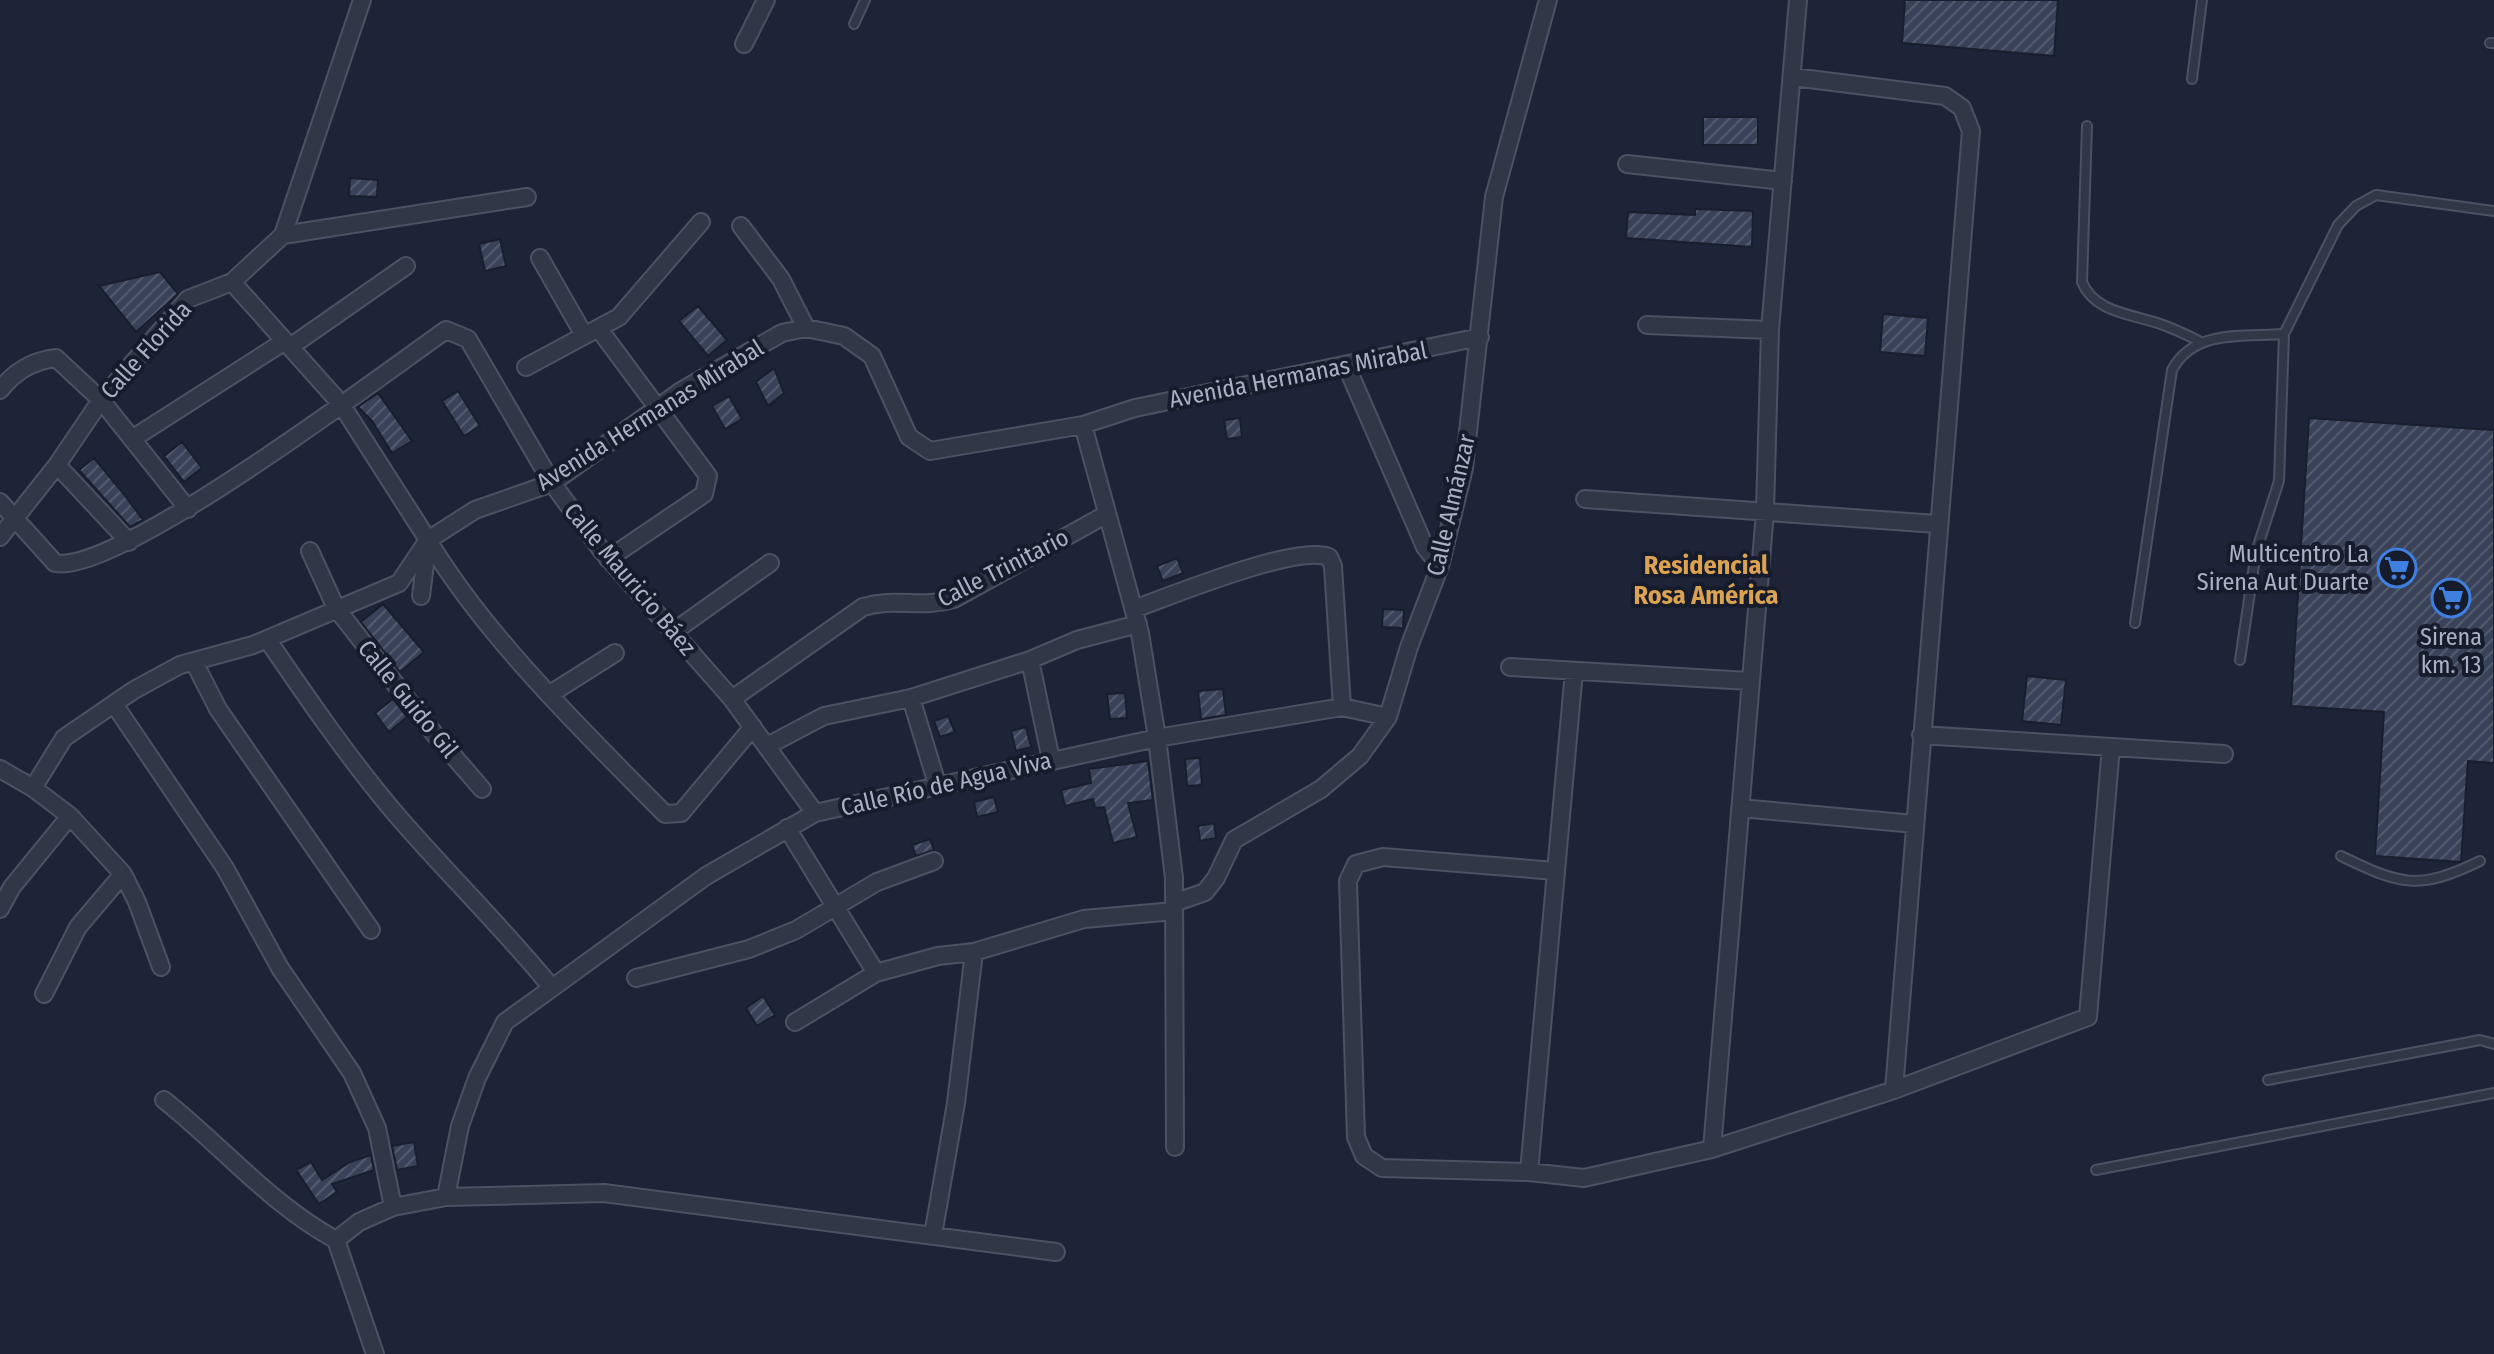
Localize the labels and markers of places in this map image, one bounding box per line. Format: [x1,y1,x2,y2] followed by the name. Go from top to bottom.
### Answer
[2197,540,2369,596] place label: Multicentro La Sirena Aut Duarte
[2376,547,2418,589] supermarket icon: Multicentro La Sirena Aut Duarte
[2430,577,2472,619] supermarket icon: Sirena km. 13
[2420,623,2482,679] place label: Sirena km. 13

